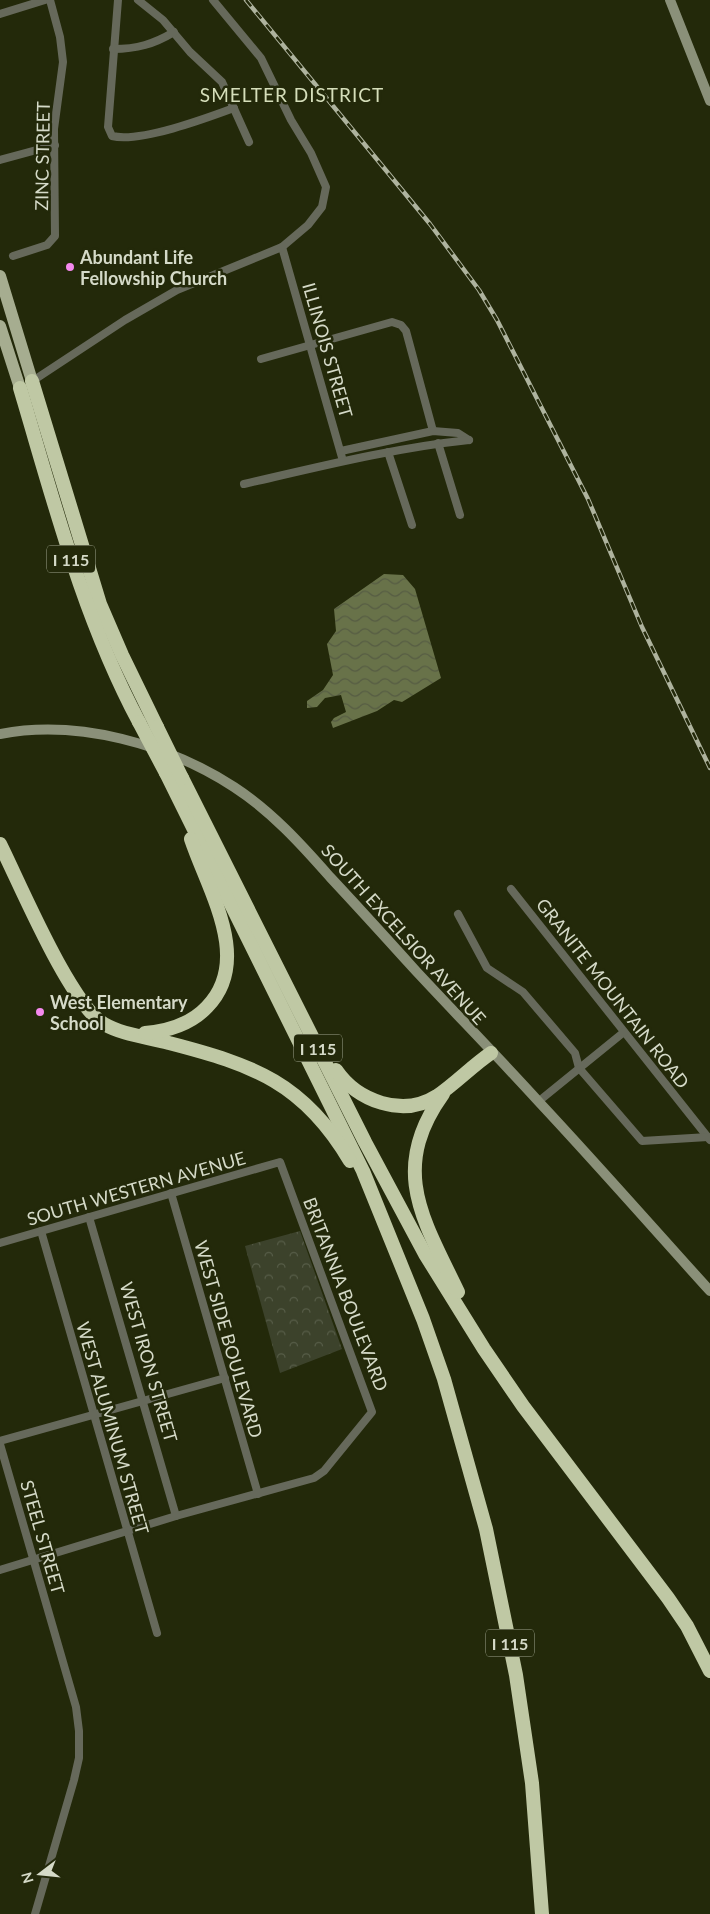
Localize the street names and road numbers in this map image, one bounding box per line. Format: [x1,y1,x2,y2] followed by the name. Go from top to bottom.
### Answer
[30,101,54,211] street label: ZINC STREET
[298,280,358,420] street label: ILLINOIS STREET
[47,546,95,572] road number: I 115
[317,839,491,1029] street label: SOUTH EXCELSIOR AVENUE
[532,894,694,1092] street label: GRANITE MOUNTAIN ROAD
[294,1034,342,1062] road number: I 115
[24,1146,248,1230] street label: SOUTH WESTERN AVENUE
[299,1194,393,1394] street label: BRITANNIA BOULEVARD
[190,1238,268,1440] street label: WEST SIDE BOULEVARD
[116,1279,182,1445] street label: WEST IRON STREET
[72,1319,154,1537] street label: WEST ALUMINUM STREET
[16,1477,70,1597] street label: STEEL STREET
[486,1630,534,1656] road number: I 115

